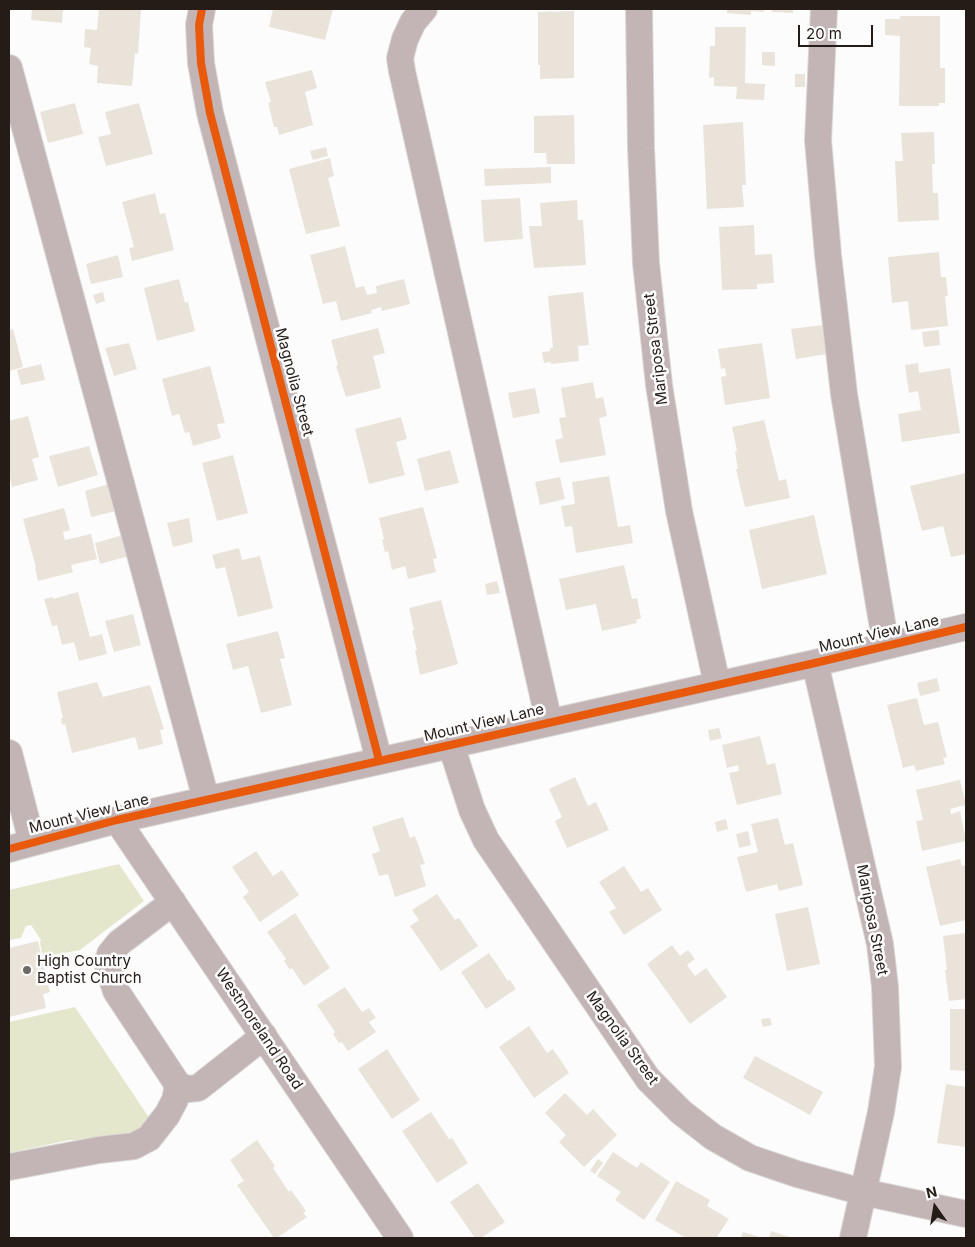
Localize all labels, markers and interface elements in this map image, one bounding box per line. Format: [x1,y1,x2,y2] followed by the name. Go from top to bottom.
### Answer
[800,15,875,47] scale bar
[806,24,842,43] text: 20 m
[640,292,672,406] street label: Mariposa Street
[271,326,317,438] street label: Magnolia Street
[817,611,941,657] street label: Mount View Lane
[422,700,546,746] street label: Mount View Lane
[27,790,151,838] street label: Mount View Lane
[852,863,892,977] street label: Mariposa Street
[37,952,142,987] place label: High Country Baptist Church
[21,964,33,976] marker: High Country Baptist Church
[212,965,306,1093] street label: Westmoreland Road
[582,988,662,1088] street label: Magnolia Street
[910,1182,960,1232] north arrow
[924,1182,939,1201] text: N

